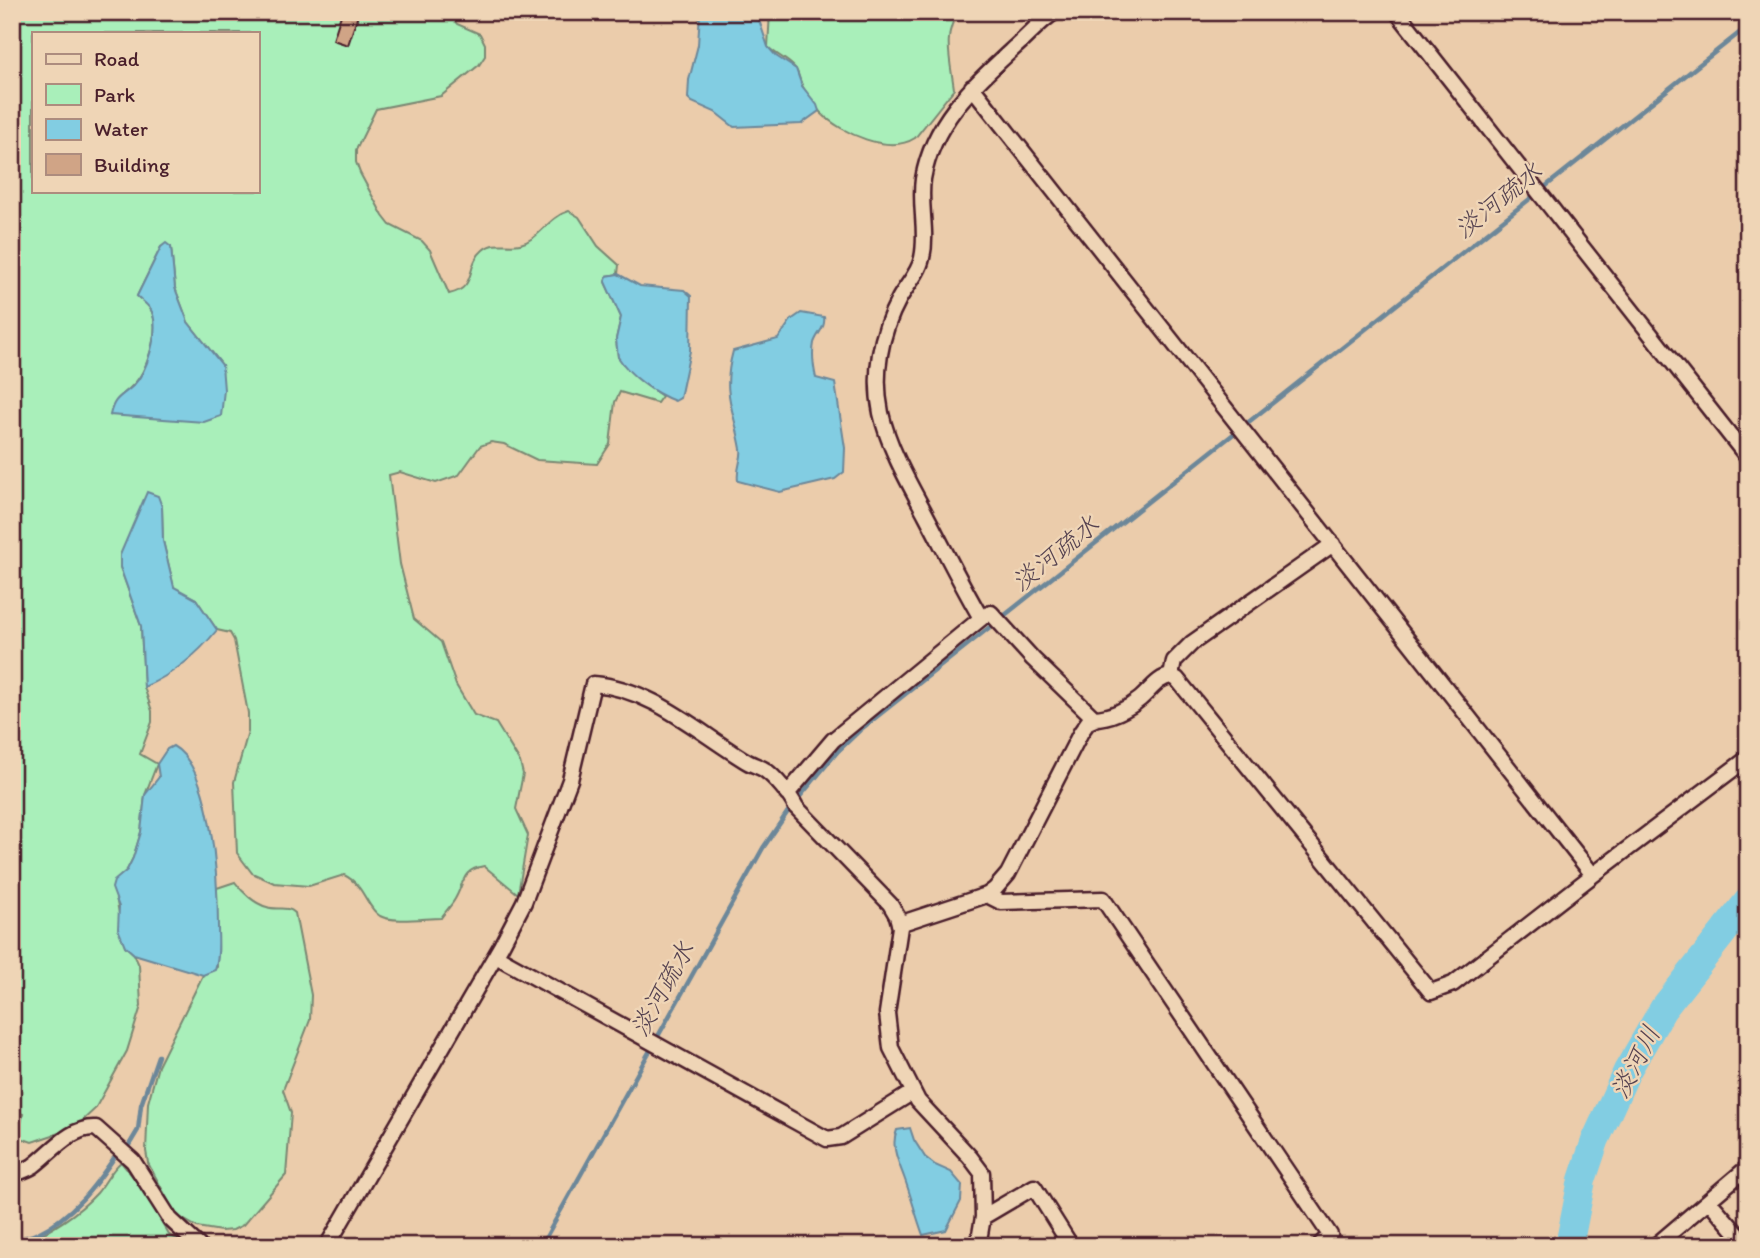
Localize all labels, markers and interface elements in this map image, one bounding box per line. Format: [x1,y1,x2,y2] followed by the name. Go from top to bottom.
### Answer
[32,32,259,192] legend
[94,46,140,71] text: Road
[94,82,136,107] text: Park
[94,116,148,141] text: Water
[94,152,170,177] text: Building
[1448,155,1548,245] water label: 淡河疏水
[1005,508,1105,598] water label: 淡河疏水
[623,936,701,1042] water label: 淡河疏水
[1603,1020,1667,1104] water label: 淡河川

